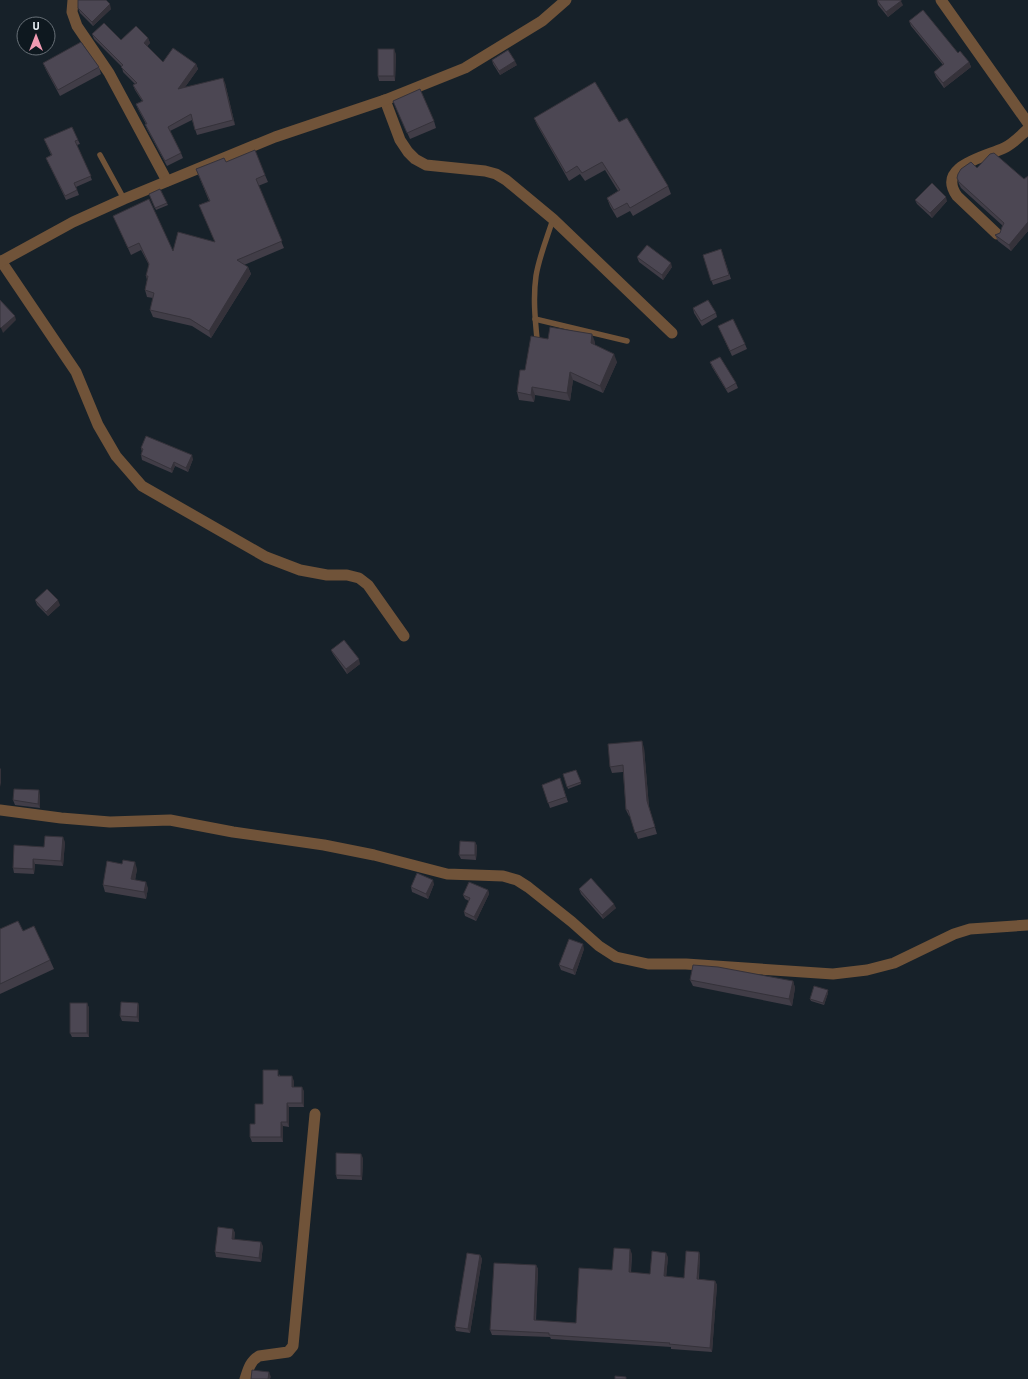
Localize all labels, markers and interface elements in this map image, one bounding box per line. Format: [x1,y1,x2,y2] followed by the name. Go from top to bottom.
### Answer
[16,16,56,56] north arrow
[32,18,40,34] text: U

